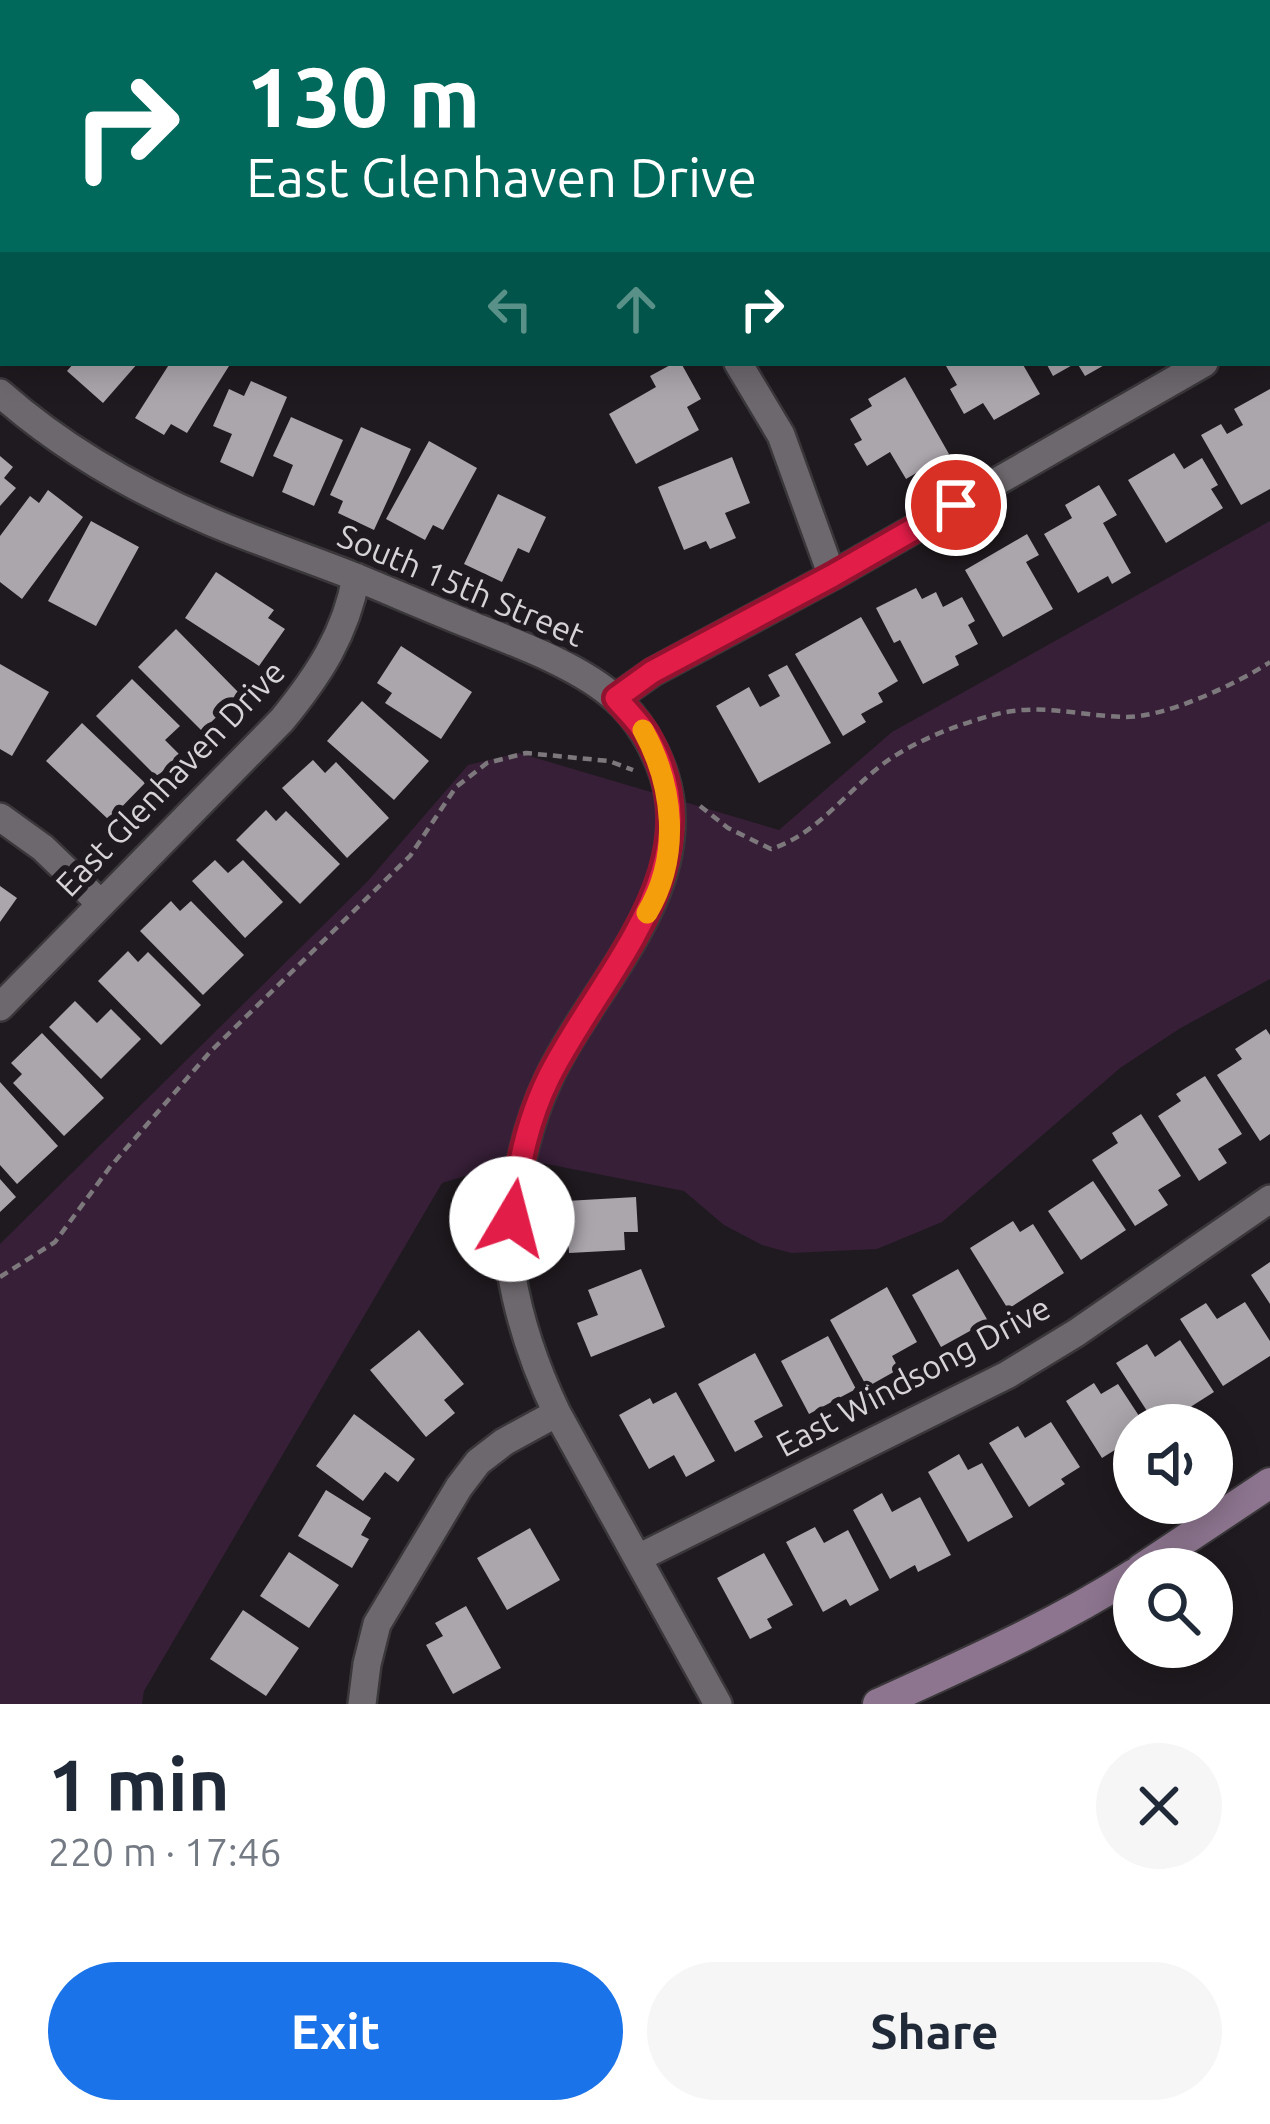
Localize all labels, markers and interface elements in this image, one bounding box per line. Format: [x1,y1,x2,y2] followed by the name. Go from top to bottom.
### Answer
[48,48,204,204] icon: right
[246,49,480,143] text: 130 m
[246,147,757,207] text: East Glenhaven Drive
[477,276,543,342] icon: left
[603,276,669,342] icon: ahead
[729,276,795,342] icon: right
[905,454,1007,556] pin
[923,472,989,538] icon: arrive
[333,516,590,653] street label: South 15th Street
[48,652,291,903] street label: East Glenhaven Drive
[449,1156,575,1282] position arrow
[770,1288,1056,1463] street label: East Windsong Drive
[1113,1404,1233,1668] map controls
[1113,1404,1233,1524] button: sound
[1113,1548,1233,1668] button: search
[1096,1743,1222,1869] button: close
[48,1744,230,1825] text: 1 min
[48,1830,282,1873] text: 220 m · 17:46
[48,1962,623,2100] button: Exit
[647,1962,1222,2100] button: Share

